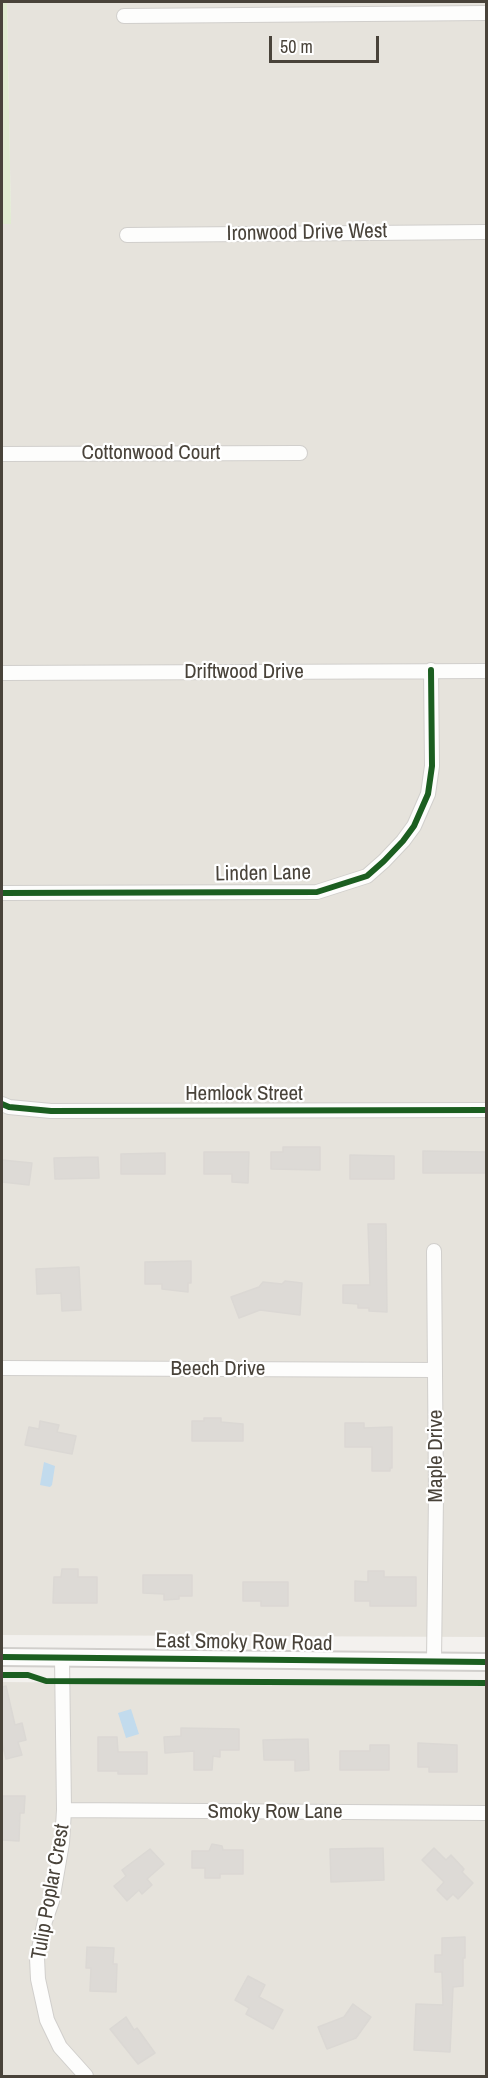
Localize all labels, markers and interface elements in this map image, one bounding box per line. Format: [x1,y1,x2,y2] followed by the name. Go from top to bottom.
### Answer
[272,24,382,62] scale bar
[280,34,313,59] text: 50 m
[227,219,387,247] street label: Ironwood Drive West
[82,440,220,466] street label: Cottonwood Court
[184,659,304,685] street label: Driftwood Drive
[215,861,311,887] street label: Linden Lane
[185,1081,303,1107] street label: Hemlock Street
[171,1356,265,1382] street label: Beech Drive
[423,1410,449,1502] street label: Maple Drive
[155,1629,333,1657] street label: East Smoky Row Road
[208,1799,342,1825] street label: Smoky Row Lane
[27,1822,75,1962] street label: Tulip Poplar Crest

